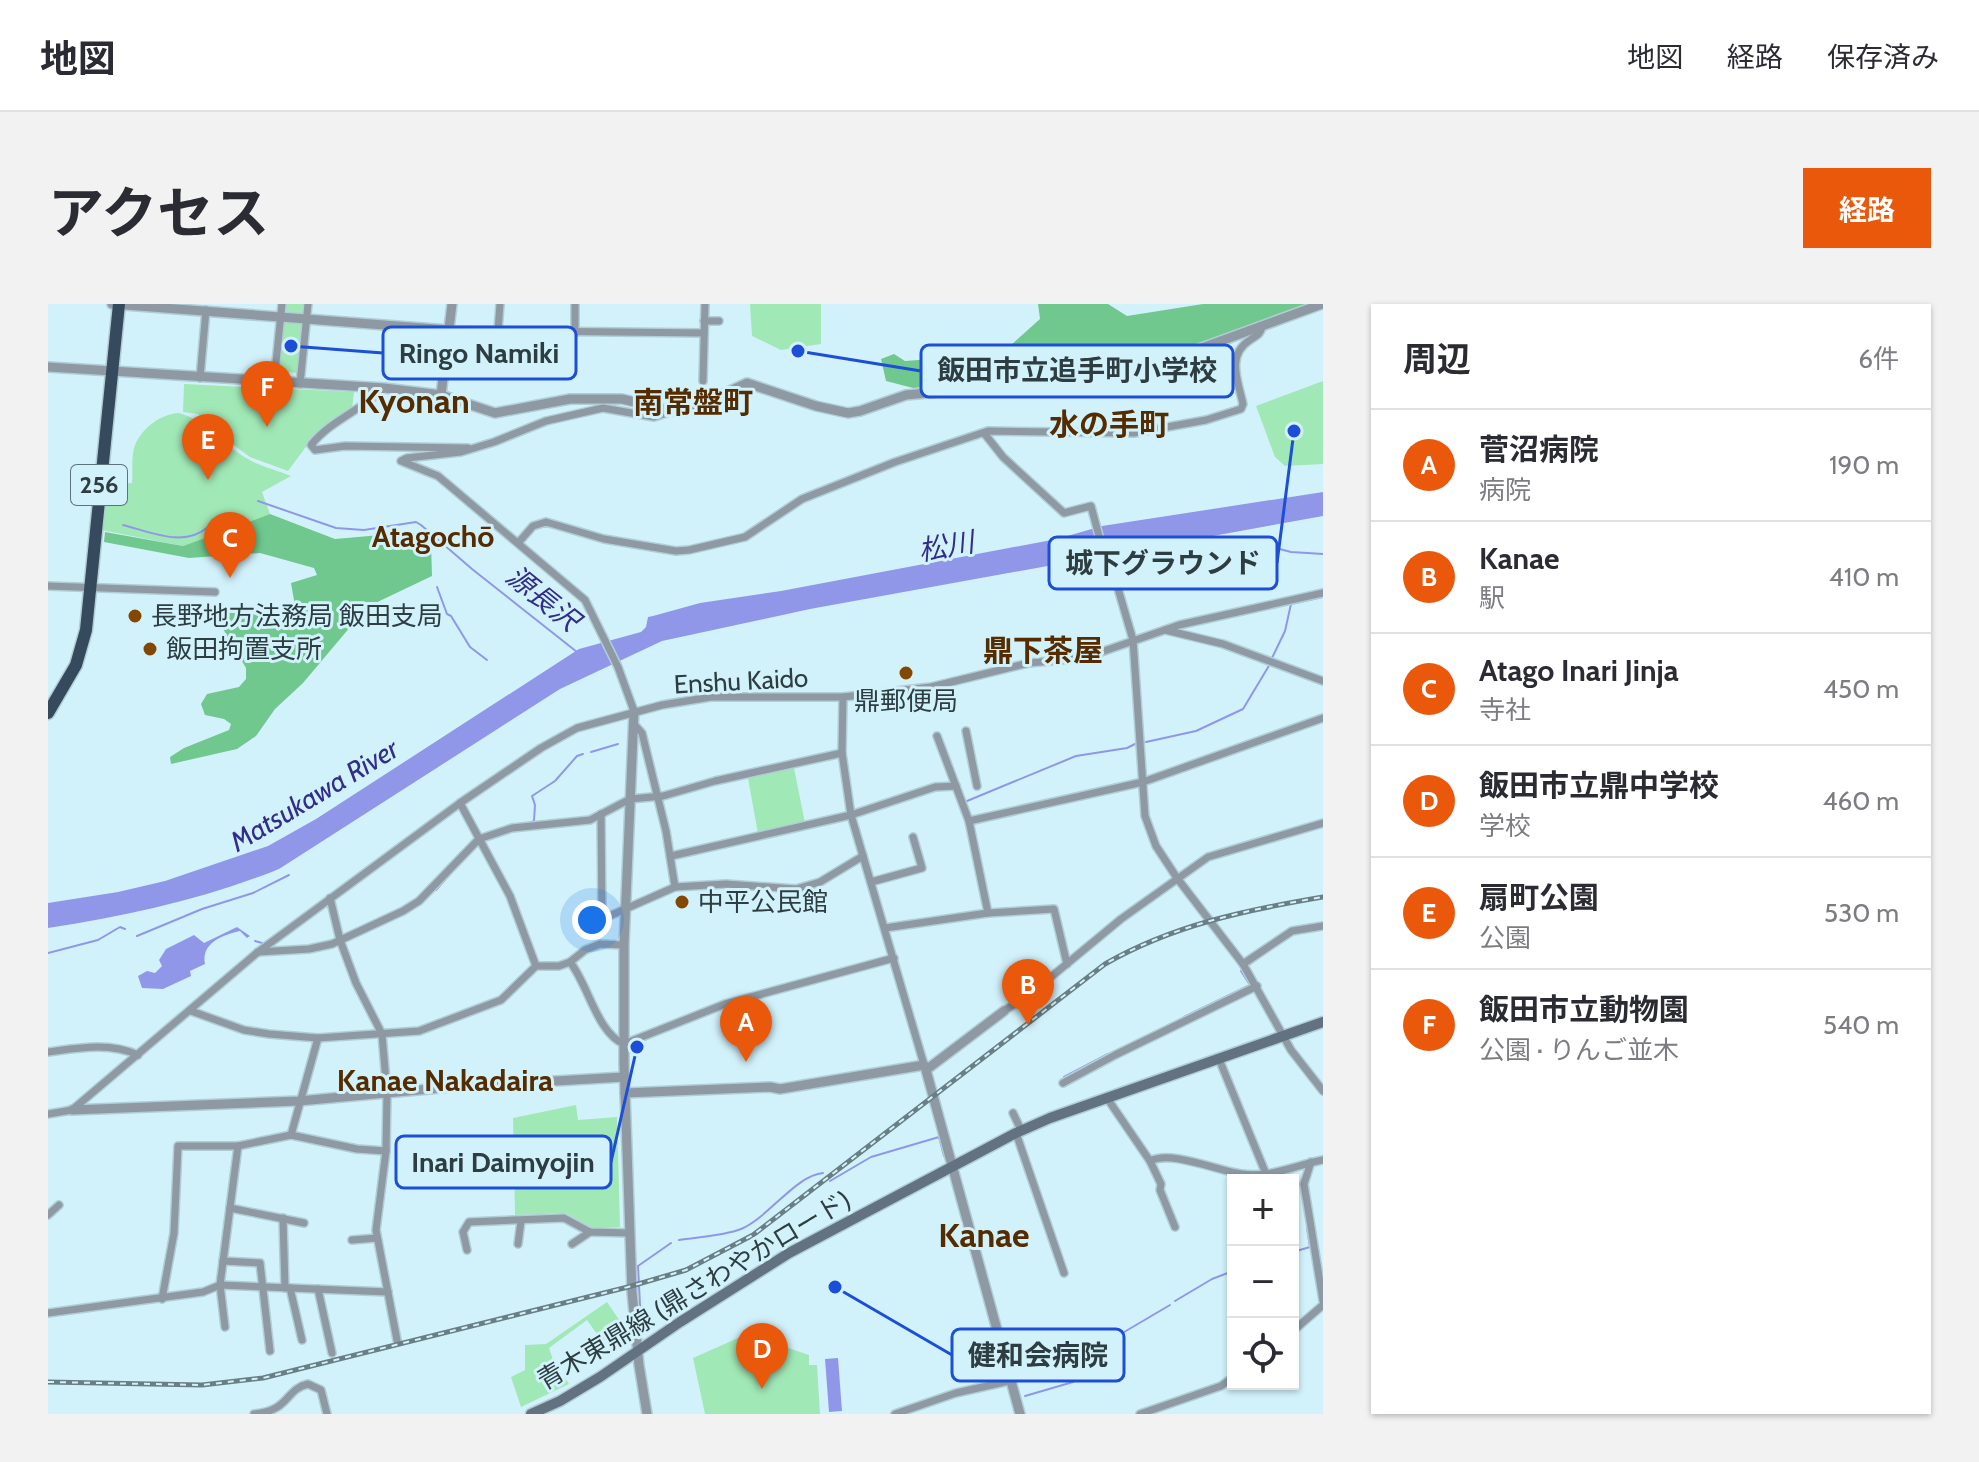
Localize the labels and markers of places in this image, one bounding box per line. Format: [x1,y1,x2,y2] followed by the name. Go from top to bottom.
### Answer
[383,327,576,379] callout: Ringo Namiki
[921,345,1233,397] callout: 飯田市立追手町小学校
[241,361,293,427] pin: F
[182,414,234,480] pin: E
[204,512,256,578] pin: C
[1049,537,1277,589] callout: 城下グラウンド
[151,600,443,632] place label: 長野地方法務局 飯田支局
[126,607,144,625] marker: 長野地方法務局 飯田支局
[166,633,322,665] place label: 飯田拘置支所
[141,640,159,658] marker: 飯田拘置支所
[897,664,915,682] marker: 鼎郵便局
[854,685,958,717] place label: 鼎郵便局
[698,886,828,918] place label: 中平公民館
[673,893,691,911] marker: 中平公民館
[1002,959,1054,1025] pin: B
[720,996,772,1062] pin: A
[396,1136,611,1188] callout: Inari Daimyojin
[736,1323,788,1389] pin: D
[952,1329,1124,1381] callout: 健和会病院

